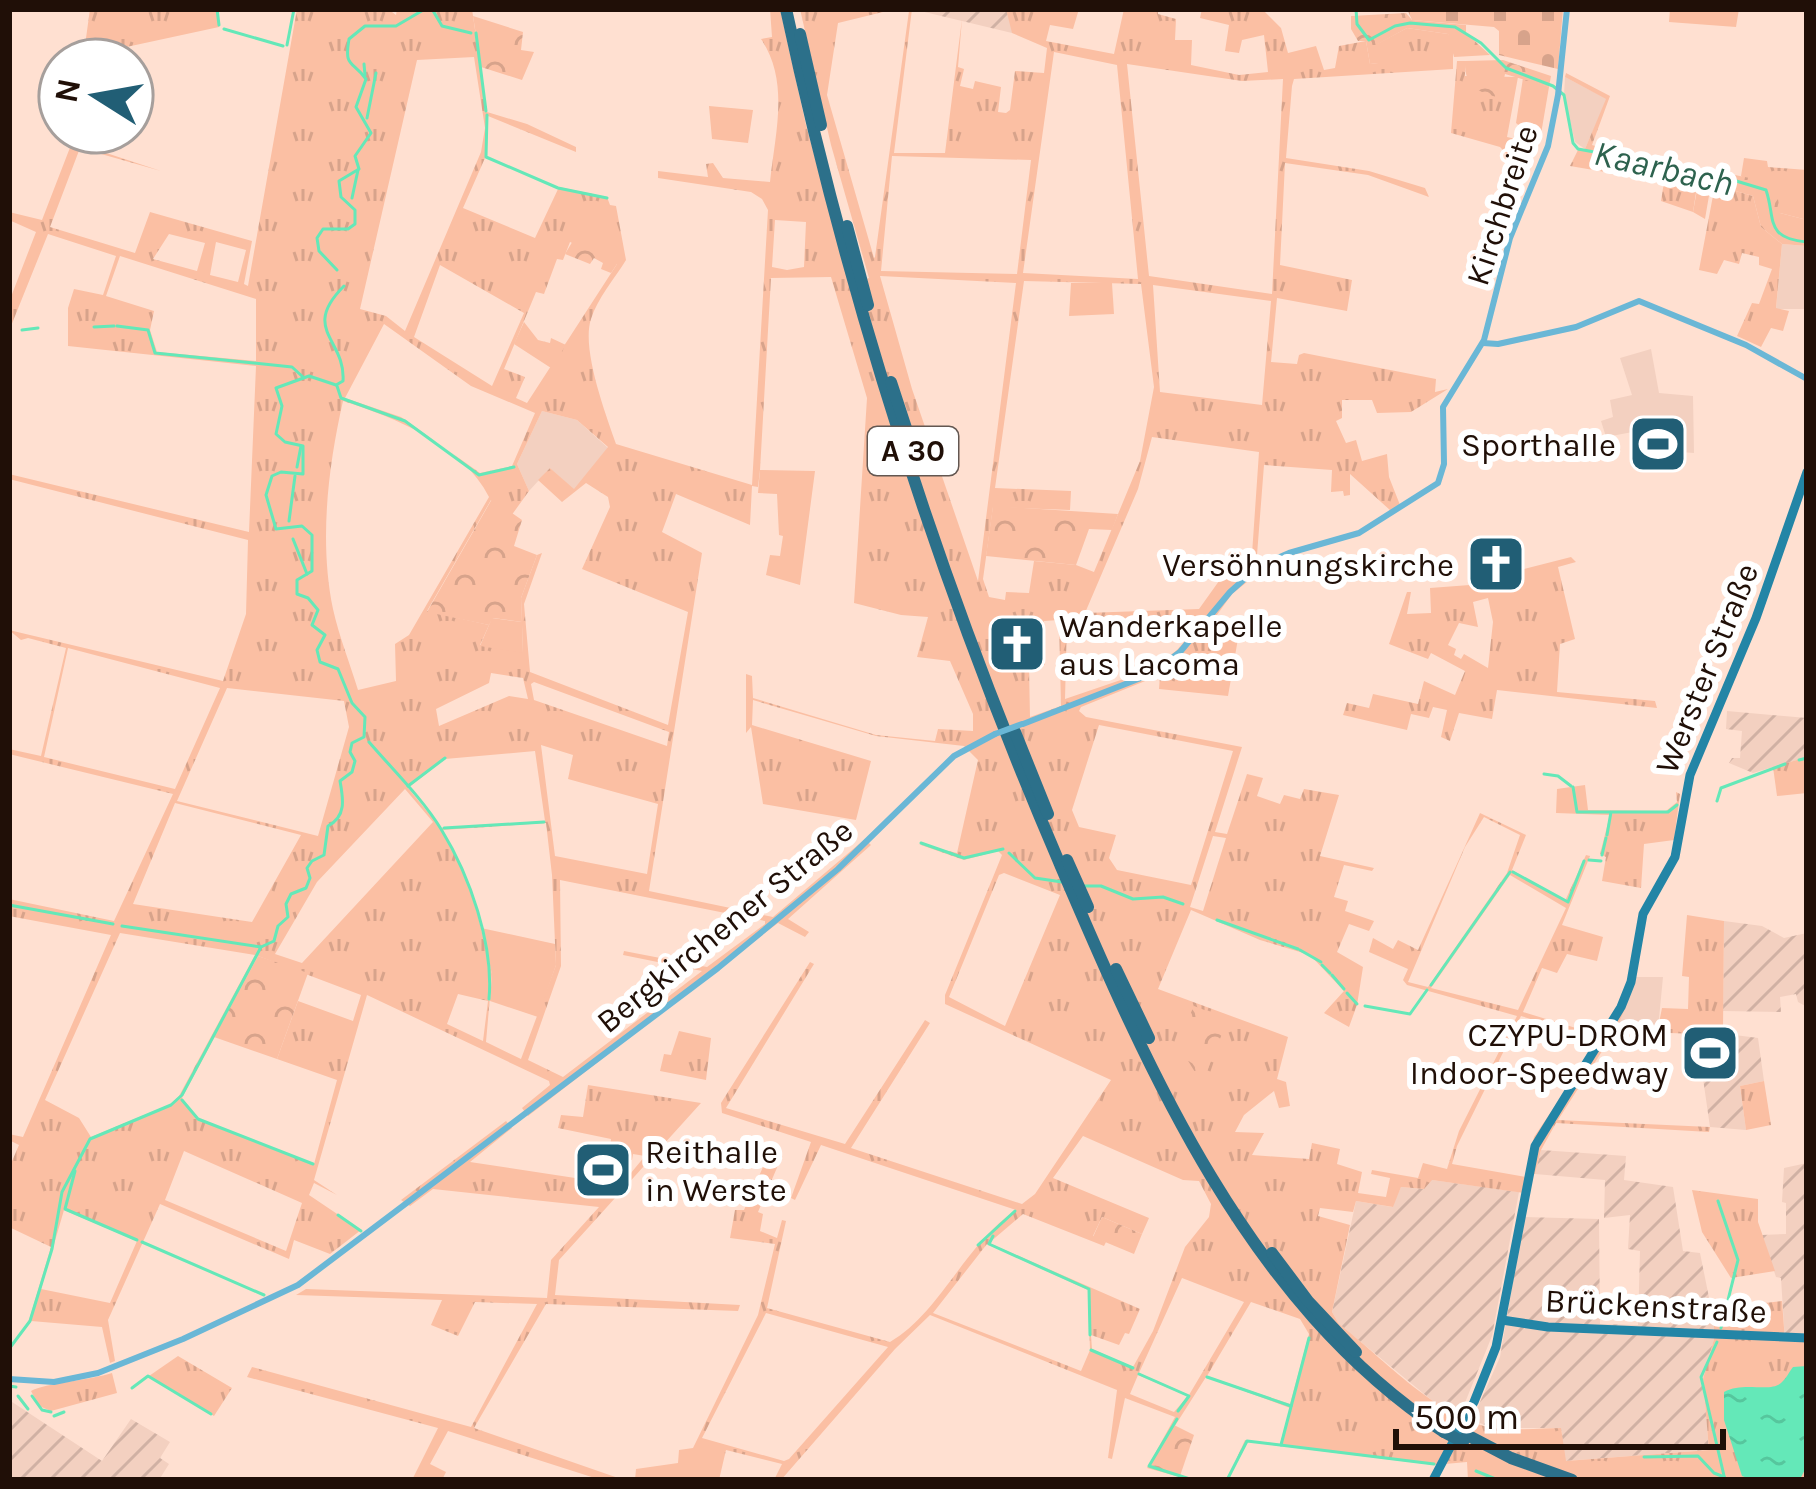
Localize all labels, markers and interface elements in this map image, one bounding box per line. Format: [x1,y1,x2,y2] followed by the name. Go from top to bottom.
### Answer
[36,36,156,156] north arrow
[47,75,88,106] text: N
[1458,120,1546,290] street label: Kirchbreite
[1590,132,1738,204] water label: Kaarbach
[1627,413,1689,475] sports icon: Sporthalle
[1461,426,1616,464] place label: Sporthalle
[868,427,958,475] road number: A 30
[1465,533,1527,595] church icon: Versöhnungskirche
[1162,546,1454,584] place label: Versöhnungskirche
[1647,558,1766,779] street label: Werster Straße
[1059,607,1282,683] place label: Wanderkapelle aus Lacoma
[986,613,1048,675] church icon: Wanderkapelle aus Lacoma
[589,811,860,1041] street label: Bergkirchener Straße
[1410,1016,1668,1092] place label: CZYPU-DROM Indoor-Speedway
[1679,1022,1741,1084] sports icon: CZYPU-DROM Indoor-Speedway
[645,1133,787,1209] place label: Reithalle in Werste
[572,1139,634,1201] sports icon: Reithalle in Werste
[1544,1281,1768,1331] street label: Brückenstraße
[1396,1375,1723,1449] scale bar
[1414,1396,1519,1438] text: 500 m

